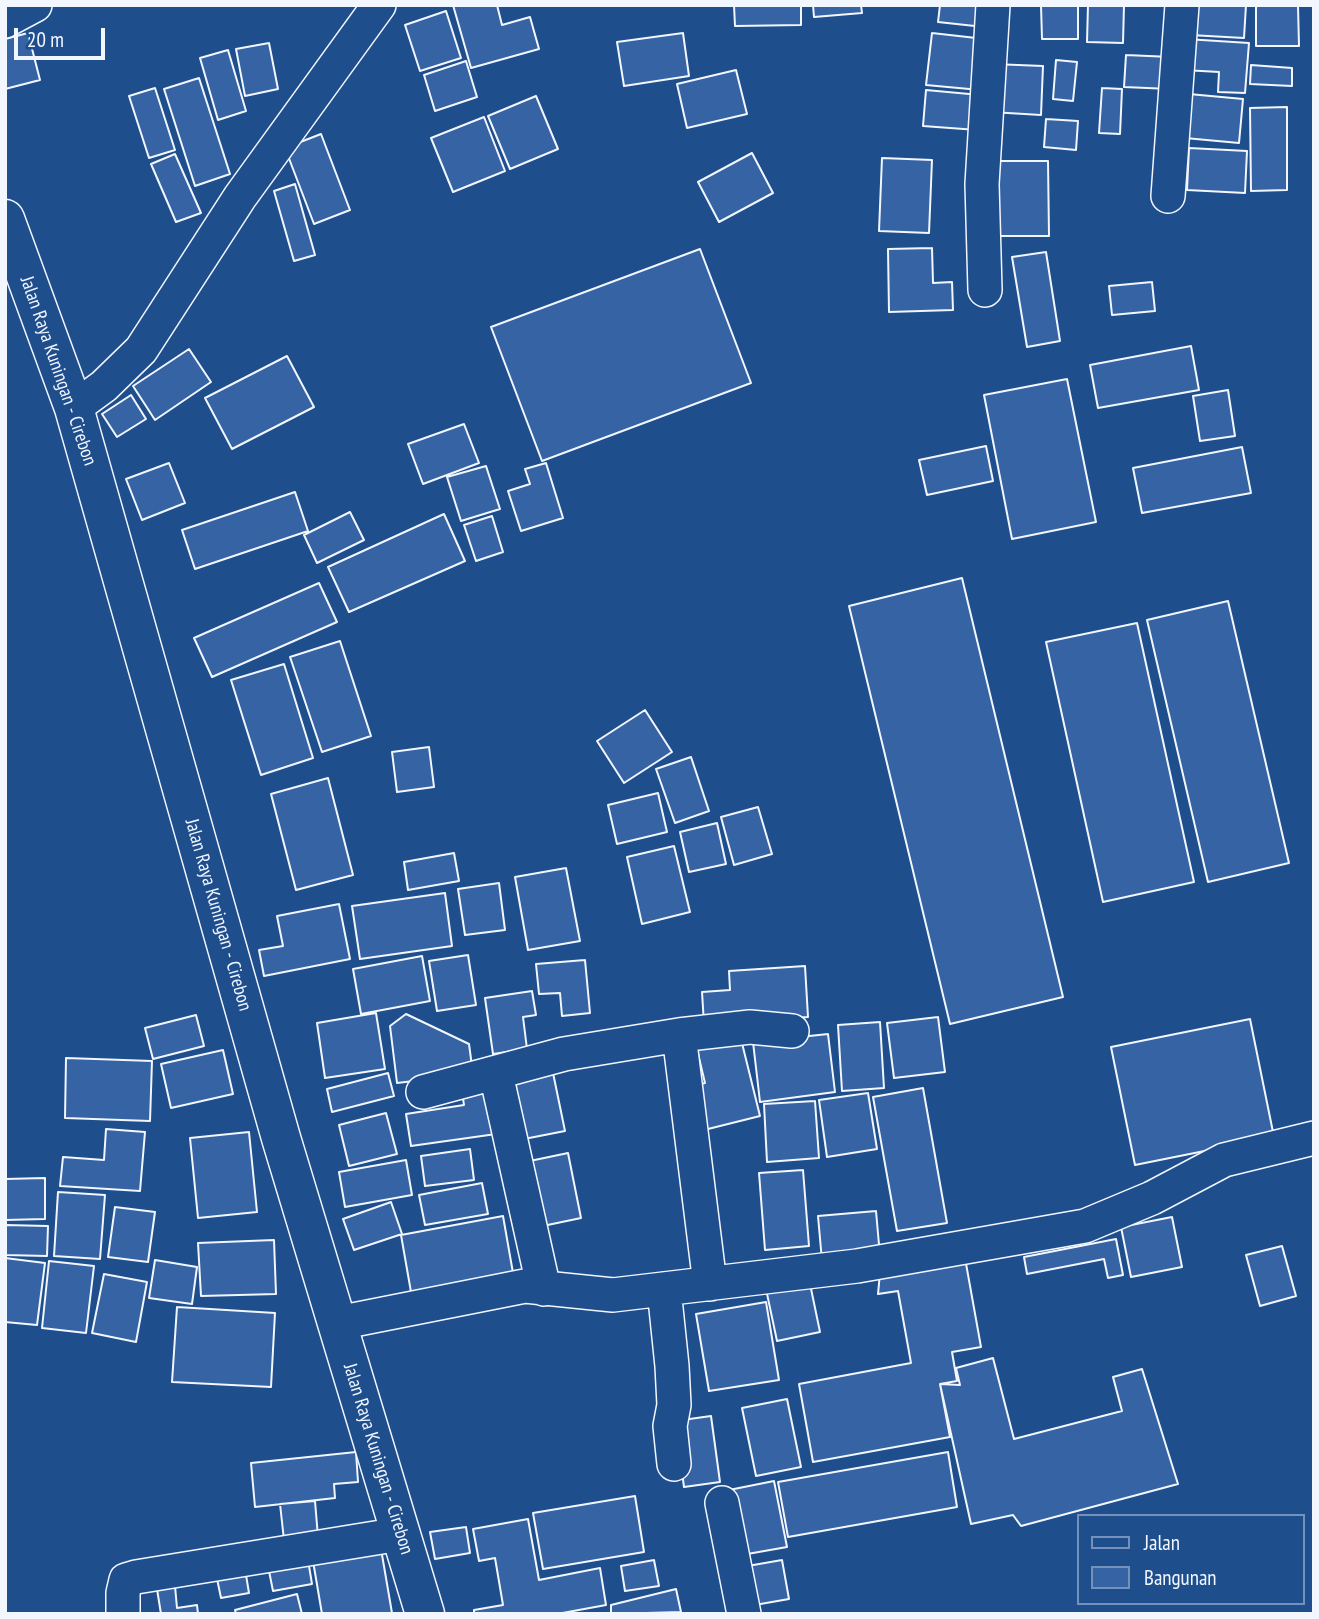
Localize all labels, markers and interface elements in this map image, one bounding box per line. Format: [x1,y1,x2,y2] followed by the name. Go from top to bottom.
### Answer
[18,14,108,58] scale bar
[27,26,64,53] text: 20 m
[15,273,101,469] street label: Jalan Raya Kuningan - Cirebon
[180,816,256,1014] street label: Jalan Raya Kuningan - Cirebon
[338,1361,418,1557] street label: Jalan Raya Kuningan - Cirebon
[1078,1514,1305,1605] legend
[1144,1529,1180,1556] text: Jalan
[1144,1564,1217,1591] text: Bangunan

